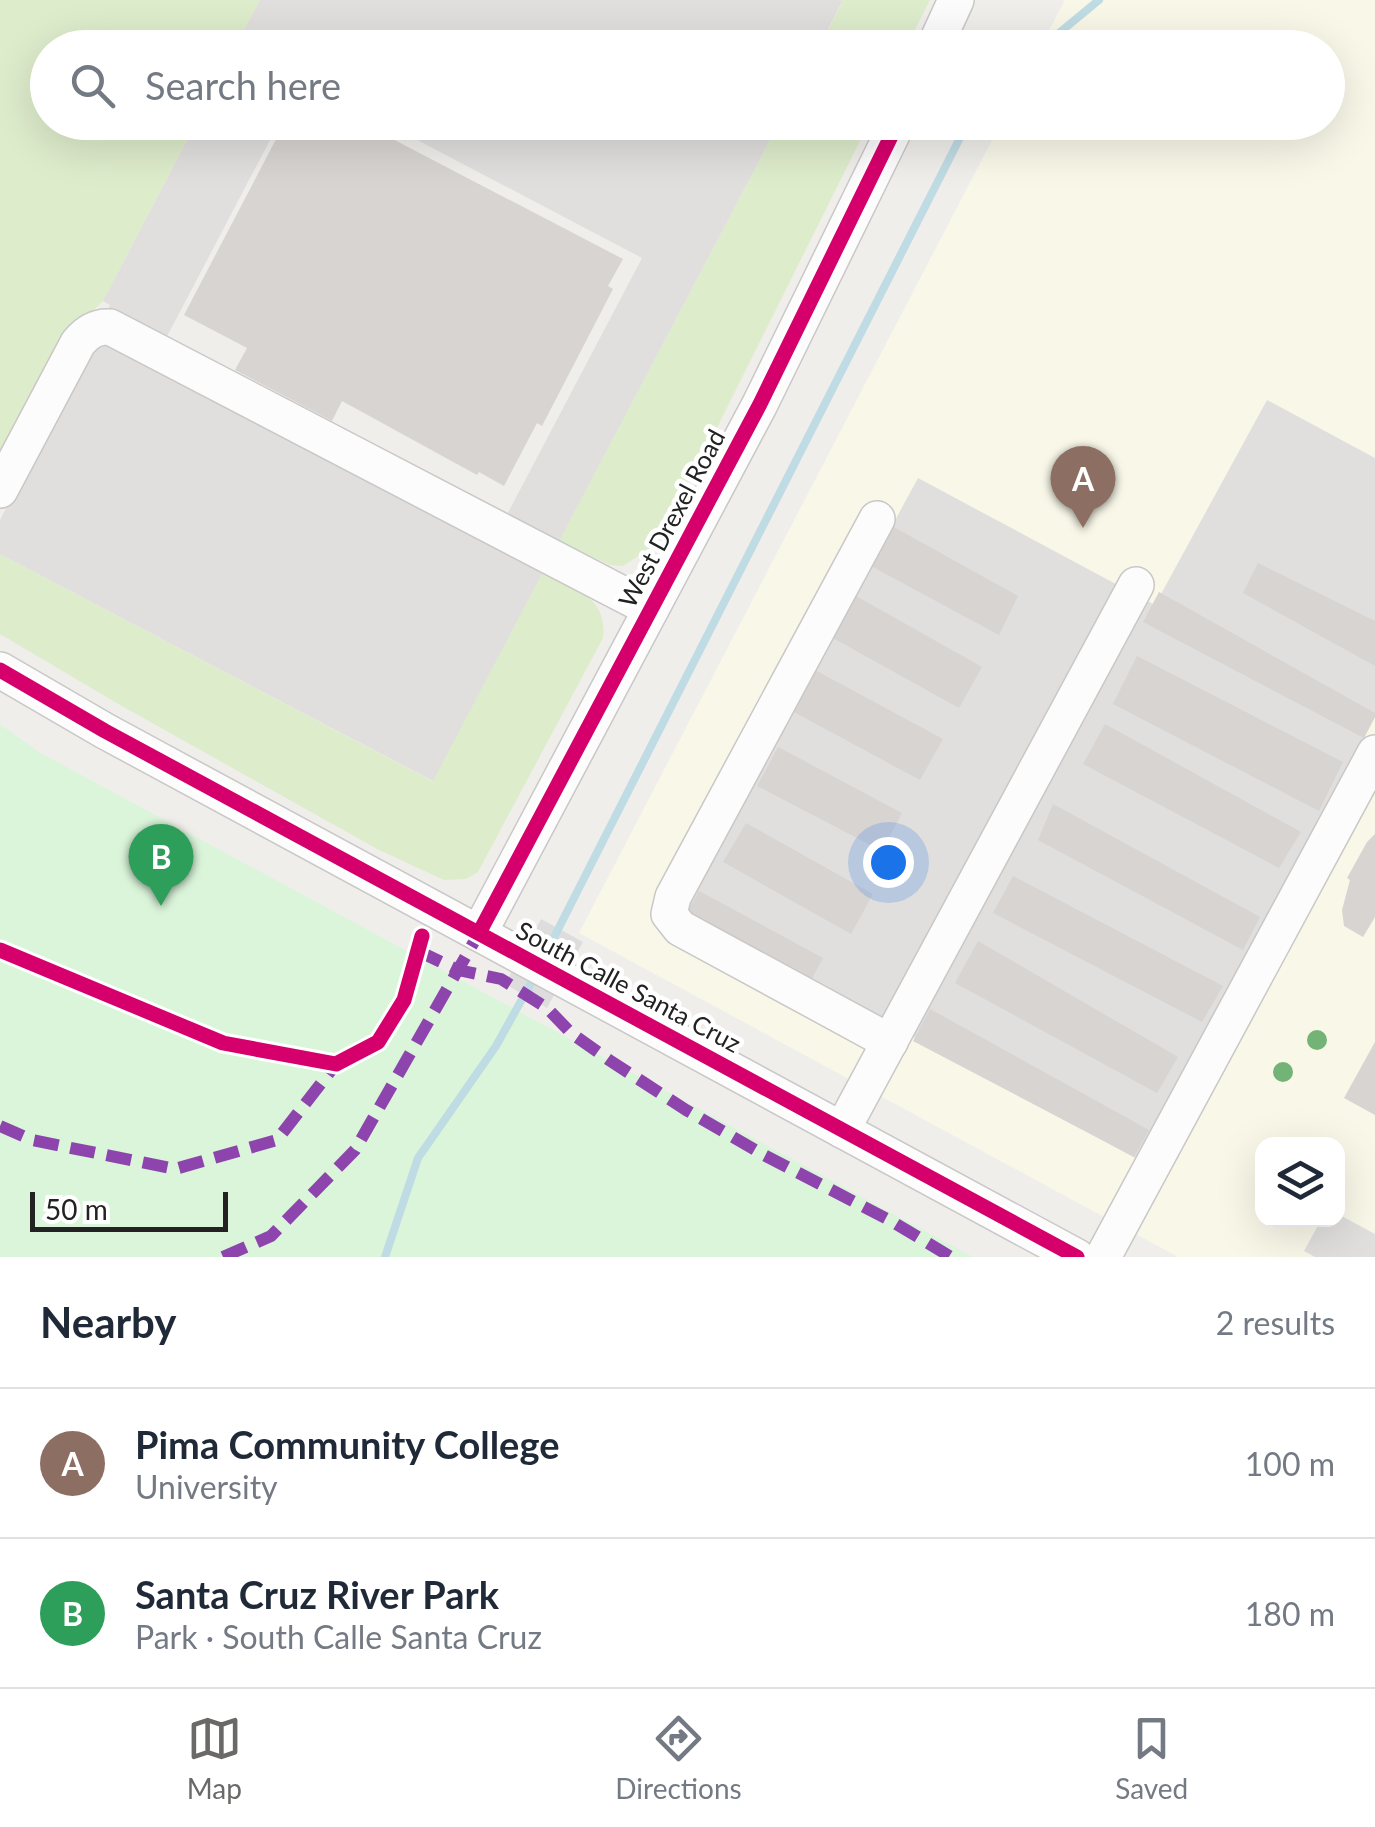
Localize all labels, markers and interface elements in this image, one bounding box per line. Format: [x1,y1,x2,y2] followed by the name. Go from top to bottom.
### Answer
[30,30,1345,140] search box
[65,58,120,113] icon: search
[145,62,341,108] text: Search here
[611,424,731,612] street label: West Drexel Road
[1050,446,1116,528] pin: A
[128,824,194,906] pin: B
[863,837,914,888] your location
[512,914,746,1058] street label: South Calle Santa Cruz
[1255,1137,1345,1227] map controls
[1255,1137,1345,1227] button: layers
[30,1187,228,1232] scale bar
[45,1192,108,1226] text: 50 m
[40,1297,177,1347] text: Nearby
[1216,1303,1335,1342] text: 2 results
[135,1421,559,1467] text: Pima Community College
[61,1444,84,1483] text: A
[1245,1444,1335,1483] text: 100 m
[135,1467,278,1506] text: University
[135,1571,499,1617] text: Santa Cruz River Park
[62,1594,83,1633] text: B
[1245,1594,1335,1633] text: 180 m
[135,1617,542,1656] text: Park · South Calle Santa Cruz
[187,1711,242,1805] tab: Map
[615,1711,742,1805] tab: Directions
[1115,1711,1188,1805] tab: Saved

